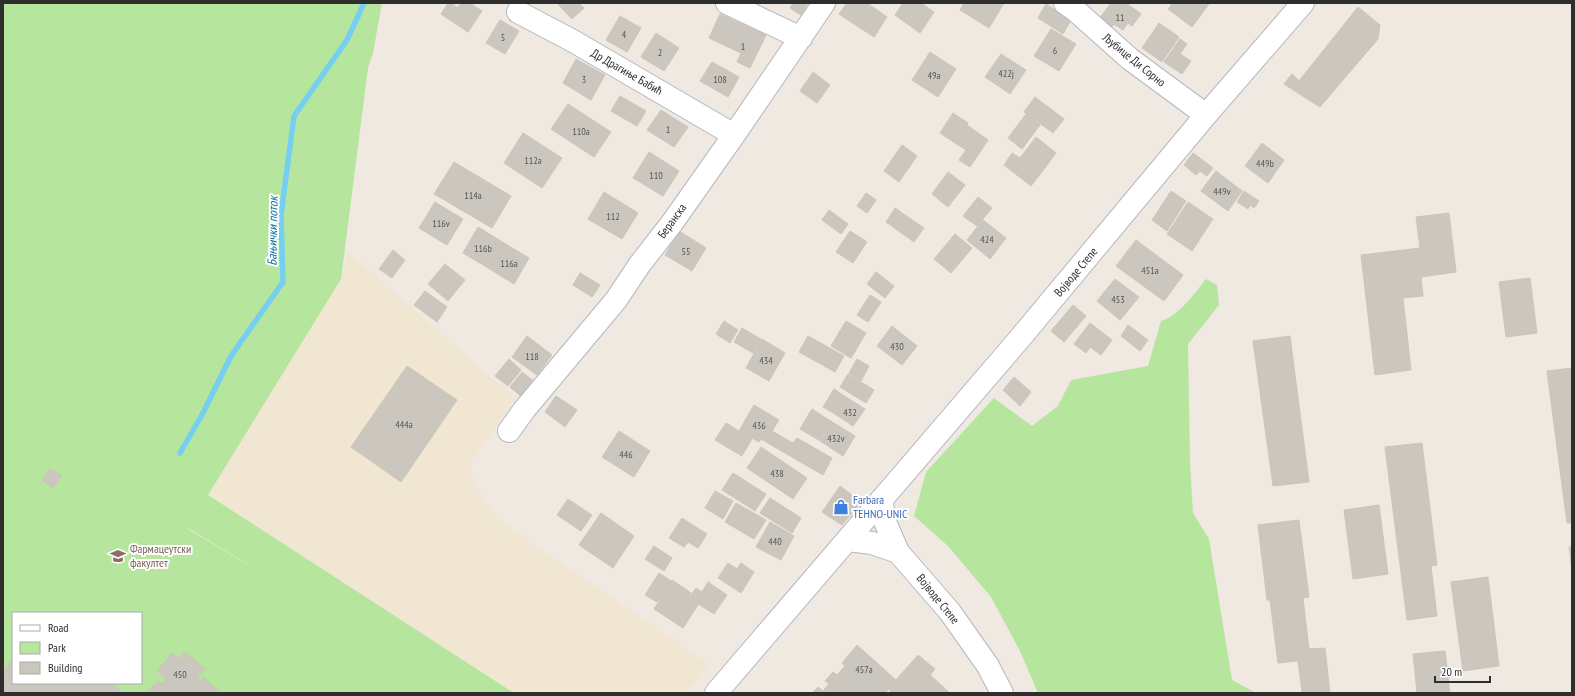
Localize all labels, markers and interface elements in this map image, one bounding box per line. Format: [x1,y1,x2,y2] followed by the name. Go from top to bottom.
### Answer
[1116,11,1125,24] house number: 11
[622,28,627,41] house number: 4
[1099,29,1169,90] street label: Љубице Ди Сорно
[501,31,505,44] house number: 5
[741,40,745,53] house number: 1
[1053,44,1058,57] house number: 6
[589,45,666,98] street label: Др Драгиње Бабић
[658,46,662,59] house number: 2
[998,67,1014,80] house number: 422j
[928,69,941,82] house number: 49a
[582,73,586,86] house number: 3
[713,73,727,86] house number: 108
[666,123,670,136] house number: 1
[572,125,590,138] house number: 110a
[524,154,542,167] house number: 112a
[1256,157,1274,170] house number: 449b
[649,169,663,182] house number: 110
[1213,185,1231,198] house number: 449v
[464,189,482,202] house number: 114a
[263,194,282,266] water label: Бањички поток
[654,200,689,241] street label: Беранска
[606,210,620,223] house number: 112
[432,217,450,230] house number: 116v
[980,233,994,246] house number: 424
[474,242,492,255] house number: 116b
[1051,244,1101,299] street label: Војводе Степе
[682,245,691,258] house number: 55
[500,257,518,270] house number: 116a
[1141,264,1159,277] house number: 451a
[1111,293,1125,306] house number: 453
[890,340,904,353] house number: 430
[525,350,539,363] house number: 118
[759,354,773,367] house number: 434
[843,406,857,419] house number: 432
[395,418,413,431] house number: 444a
[752,419,766,432] house number: 436
[827,432,845,445] house number: 432v
[619,448,633,461] house number: 446
[770,467,784,480] house number: 438
[853,492,908,521] place label: Farbara TEHNO-UNIC
[832,498,850,516] shop icon: Farbara TEHNO-UNIC
[768,535,782,548] house number: 440
[130,541,191,570] place label: Фармацеутски факултет
[109,547,127,565] school or university icon: Фармацеутски факултет
[914,571,963,627] street label: Војводе Степе
[12,612,142,684] legend
[48,620,68,635] text: Road
[48,640,66,655] text: Park
[1435,658,1490,684] scale bar
[48,660,83,675] text: Building
[855,663,873,676] house number: 457a
[1441,664,1462,679] text: 20 m
[173,668,187,681] house number: 450

